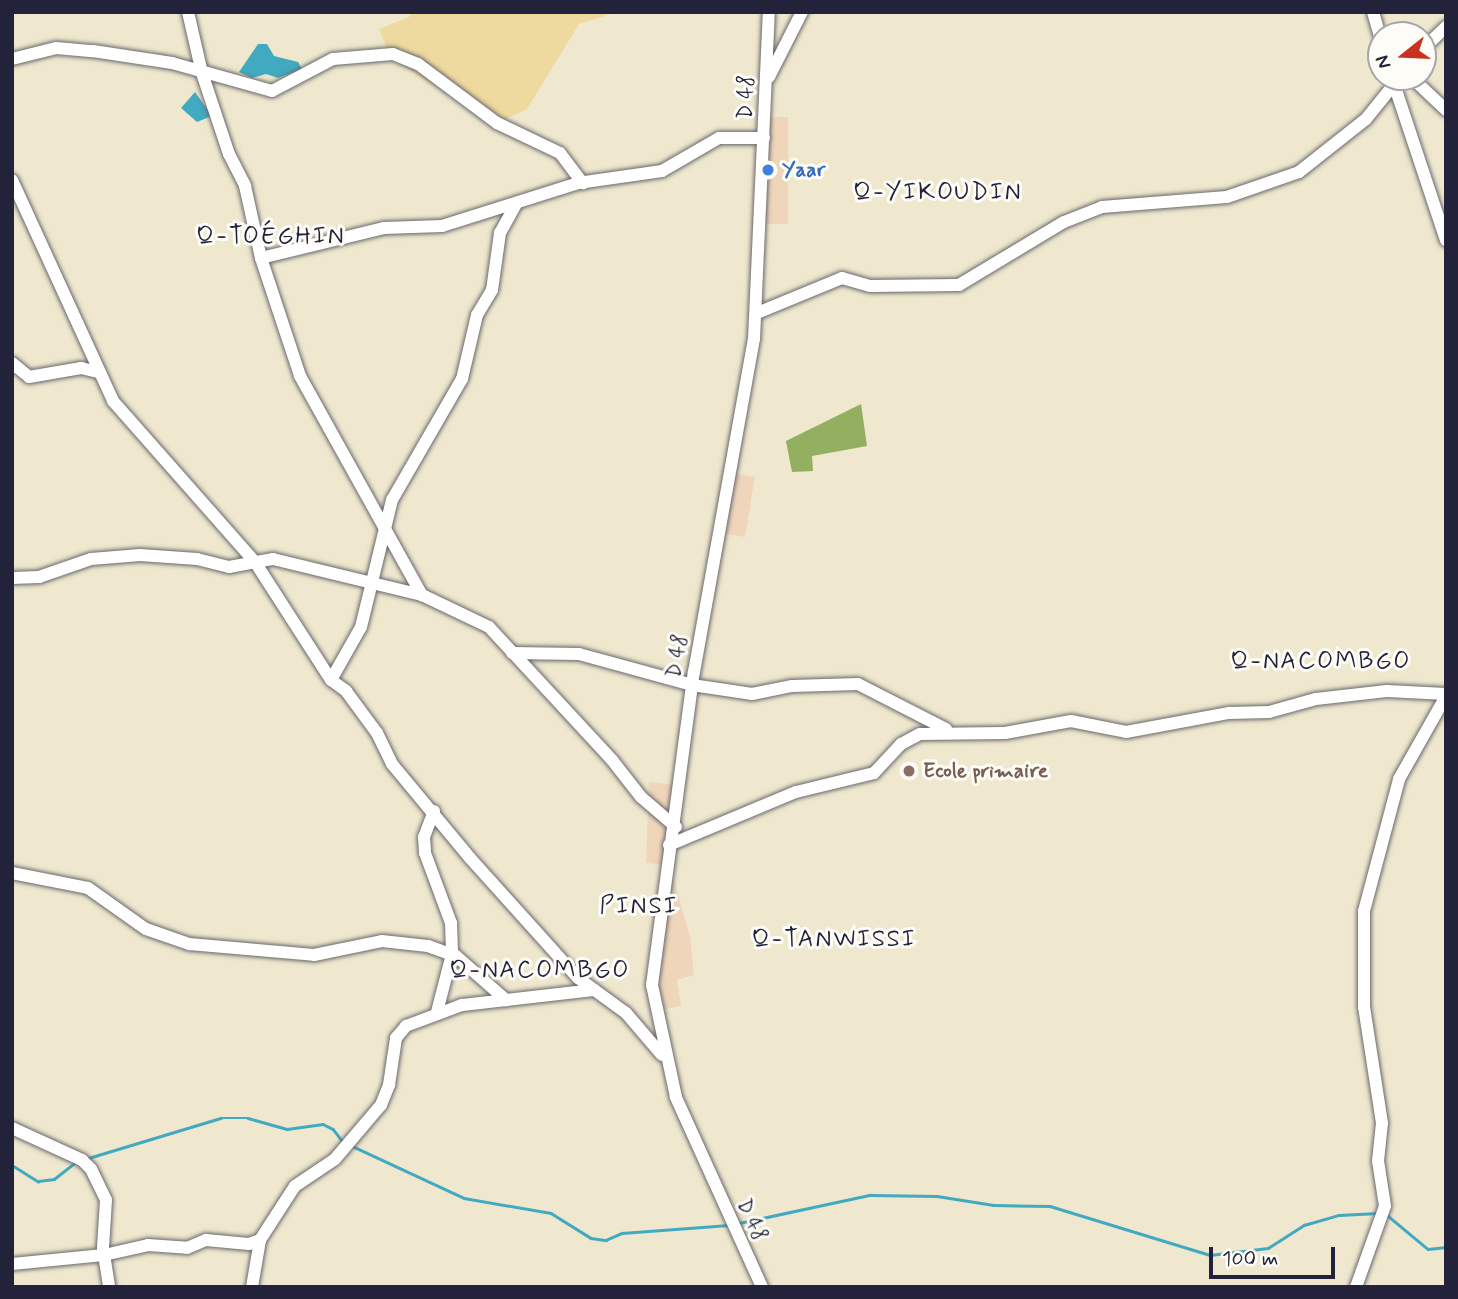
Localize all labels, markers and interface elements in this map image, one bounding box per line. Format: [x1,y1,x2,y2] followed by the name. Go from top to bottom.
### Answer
[1367,21,1437,91] north arrow
[1370,52,1397,72] text: N
[733,75,759,119] street label: D 48
[782,157,825,183] place label: Yaar
[760,162,776,178] marker: Yaar
[855,179,1021,207] district label: Q-YIKOUDIN
[199,223,343,251] district label: Q-TOÉGHIN
[661,632,693,680] street label: D 48
[1235,648,1407,676] district label: Q-NACOMBGO
[923,758,1051,784] place label: Ecole primaire
[901,763,917,779] marker: Ecole primaire
[599,893,679,921] district label: PINSI
[756,926,912,954] district label: Q-TANWISSI
[454,957,626,985] district label: Q-NACOMBGO
[731,1195,773,1245] street label: D 48
[1213,1232,1339,1276] scale bar
[1222,1245,1278,1273] text: 100 m

